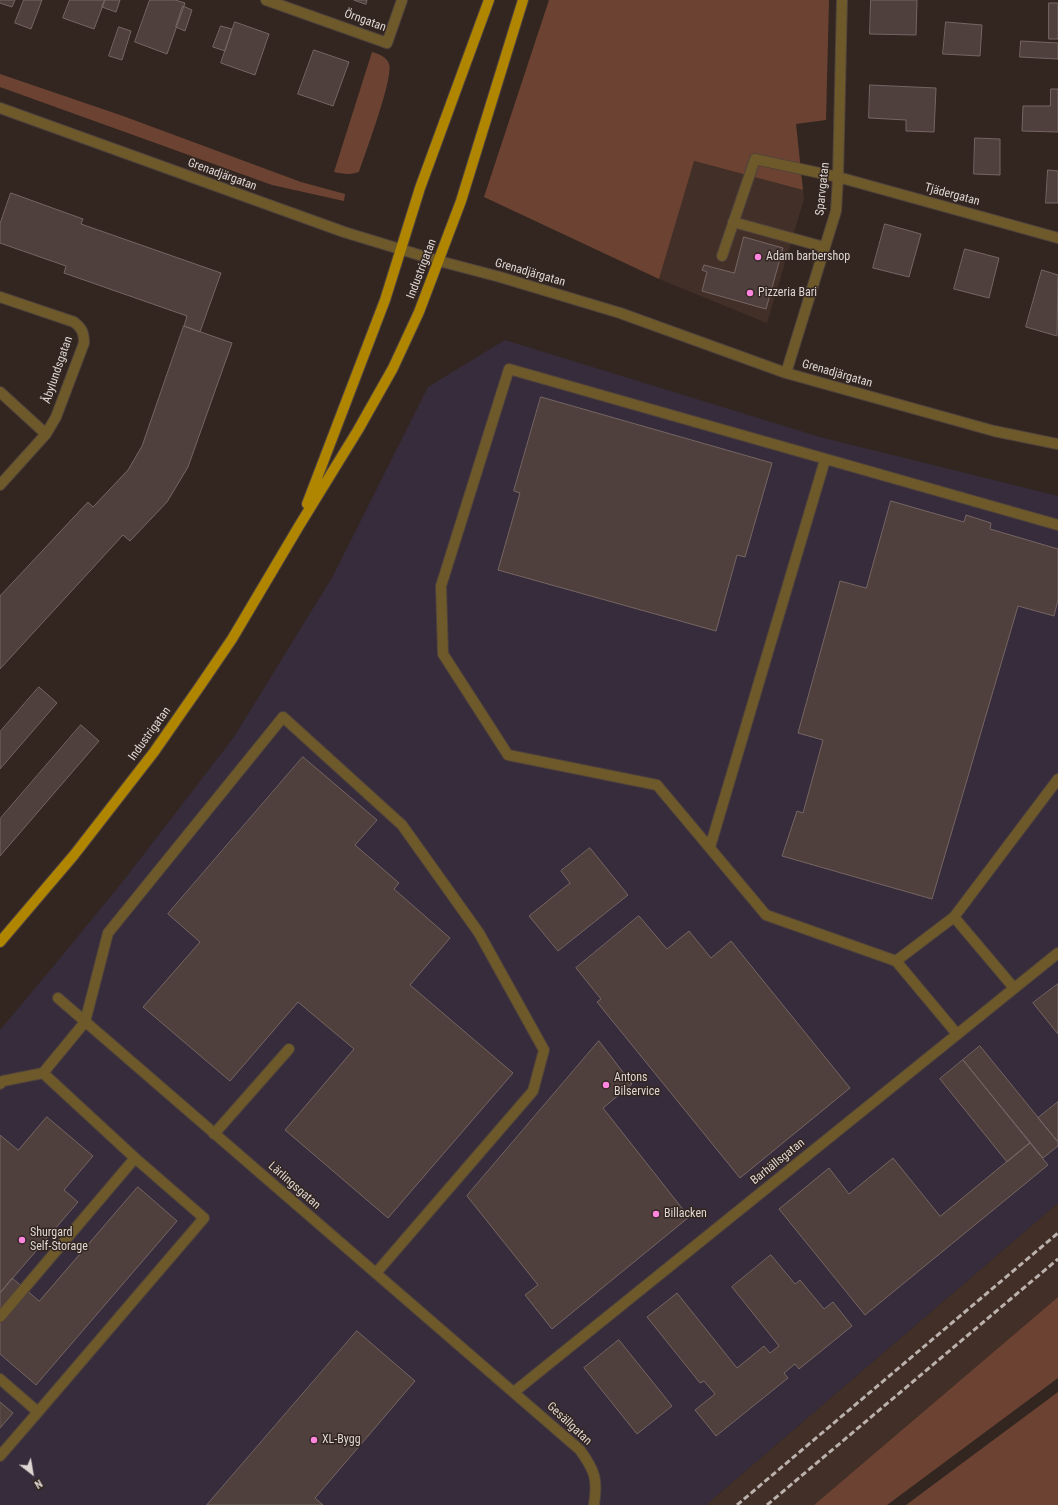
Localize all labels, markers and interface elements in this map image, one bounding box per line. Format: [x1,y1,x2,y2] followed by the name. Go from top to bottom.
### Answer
[342,7,388,35] street label: Örngatan
[185,156,259,194] street label: Grenadjärgatan
[813,162,833,216] street label: Sparvgatan
[923,181,981,209] street label: Tjädergatan
[404,237,440,301] street label: Industrigatan
[766,250,850,264] place label: Adam barbershop
[753,252,763,262] marker: Adam barbershop
[493,256,567,290] street label: Grenadjärgatan
[758,286,817,300] place label: Pizzeria Bari
[745,288,755,298] marker: Pizzeria Bari
[40,334,76,406] street label: Åbylundsgatan
[800,357,874,391] street label: Grenadjärgatan
[126,704,174,764] street label: Industrigatan
[614,1071,660,1099] place label: Antons Bilservice
[601,1080,611,1090] marker: Antons Bilservice
[748,1136,808,1188] street label: Barhällsgatan
[265,1159,323,1213] street label: Lärlingsgatan
[664,1207,707,1221] place label: Billacken
[651,1209,661,1219] marker: Billacken
[30,1226,88,1254] place label: Shurgard Self-Storage
[17,1235,27,1245] marker: Shurgard Self-Storage
[544,1400,594,1448] street label: Gesällgatan
[322,1433,361,1447] place label: XL-Bygg
[309,1435,319,1445] marker: XL-Bygg
[12,1453,52,1493] north arrow
[32,1476,45,1491] text: N

